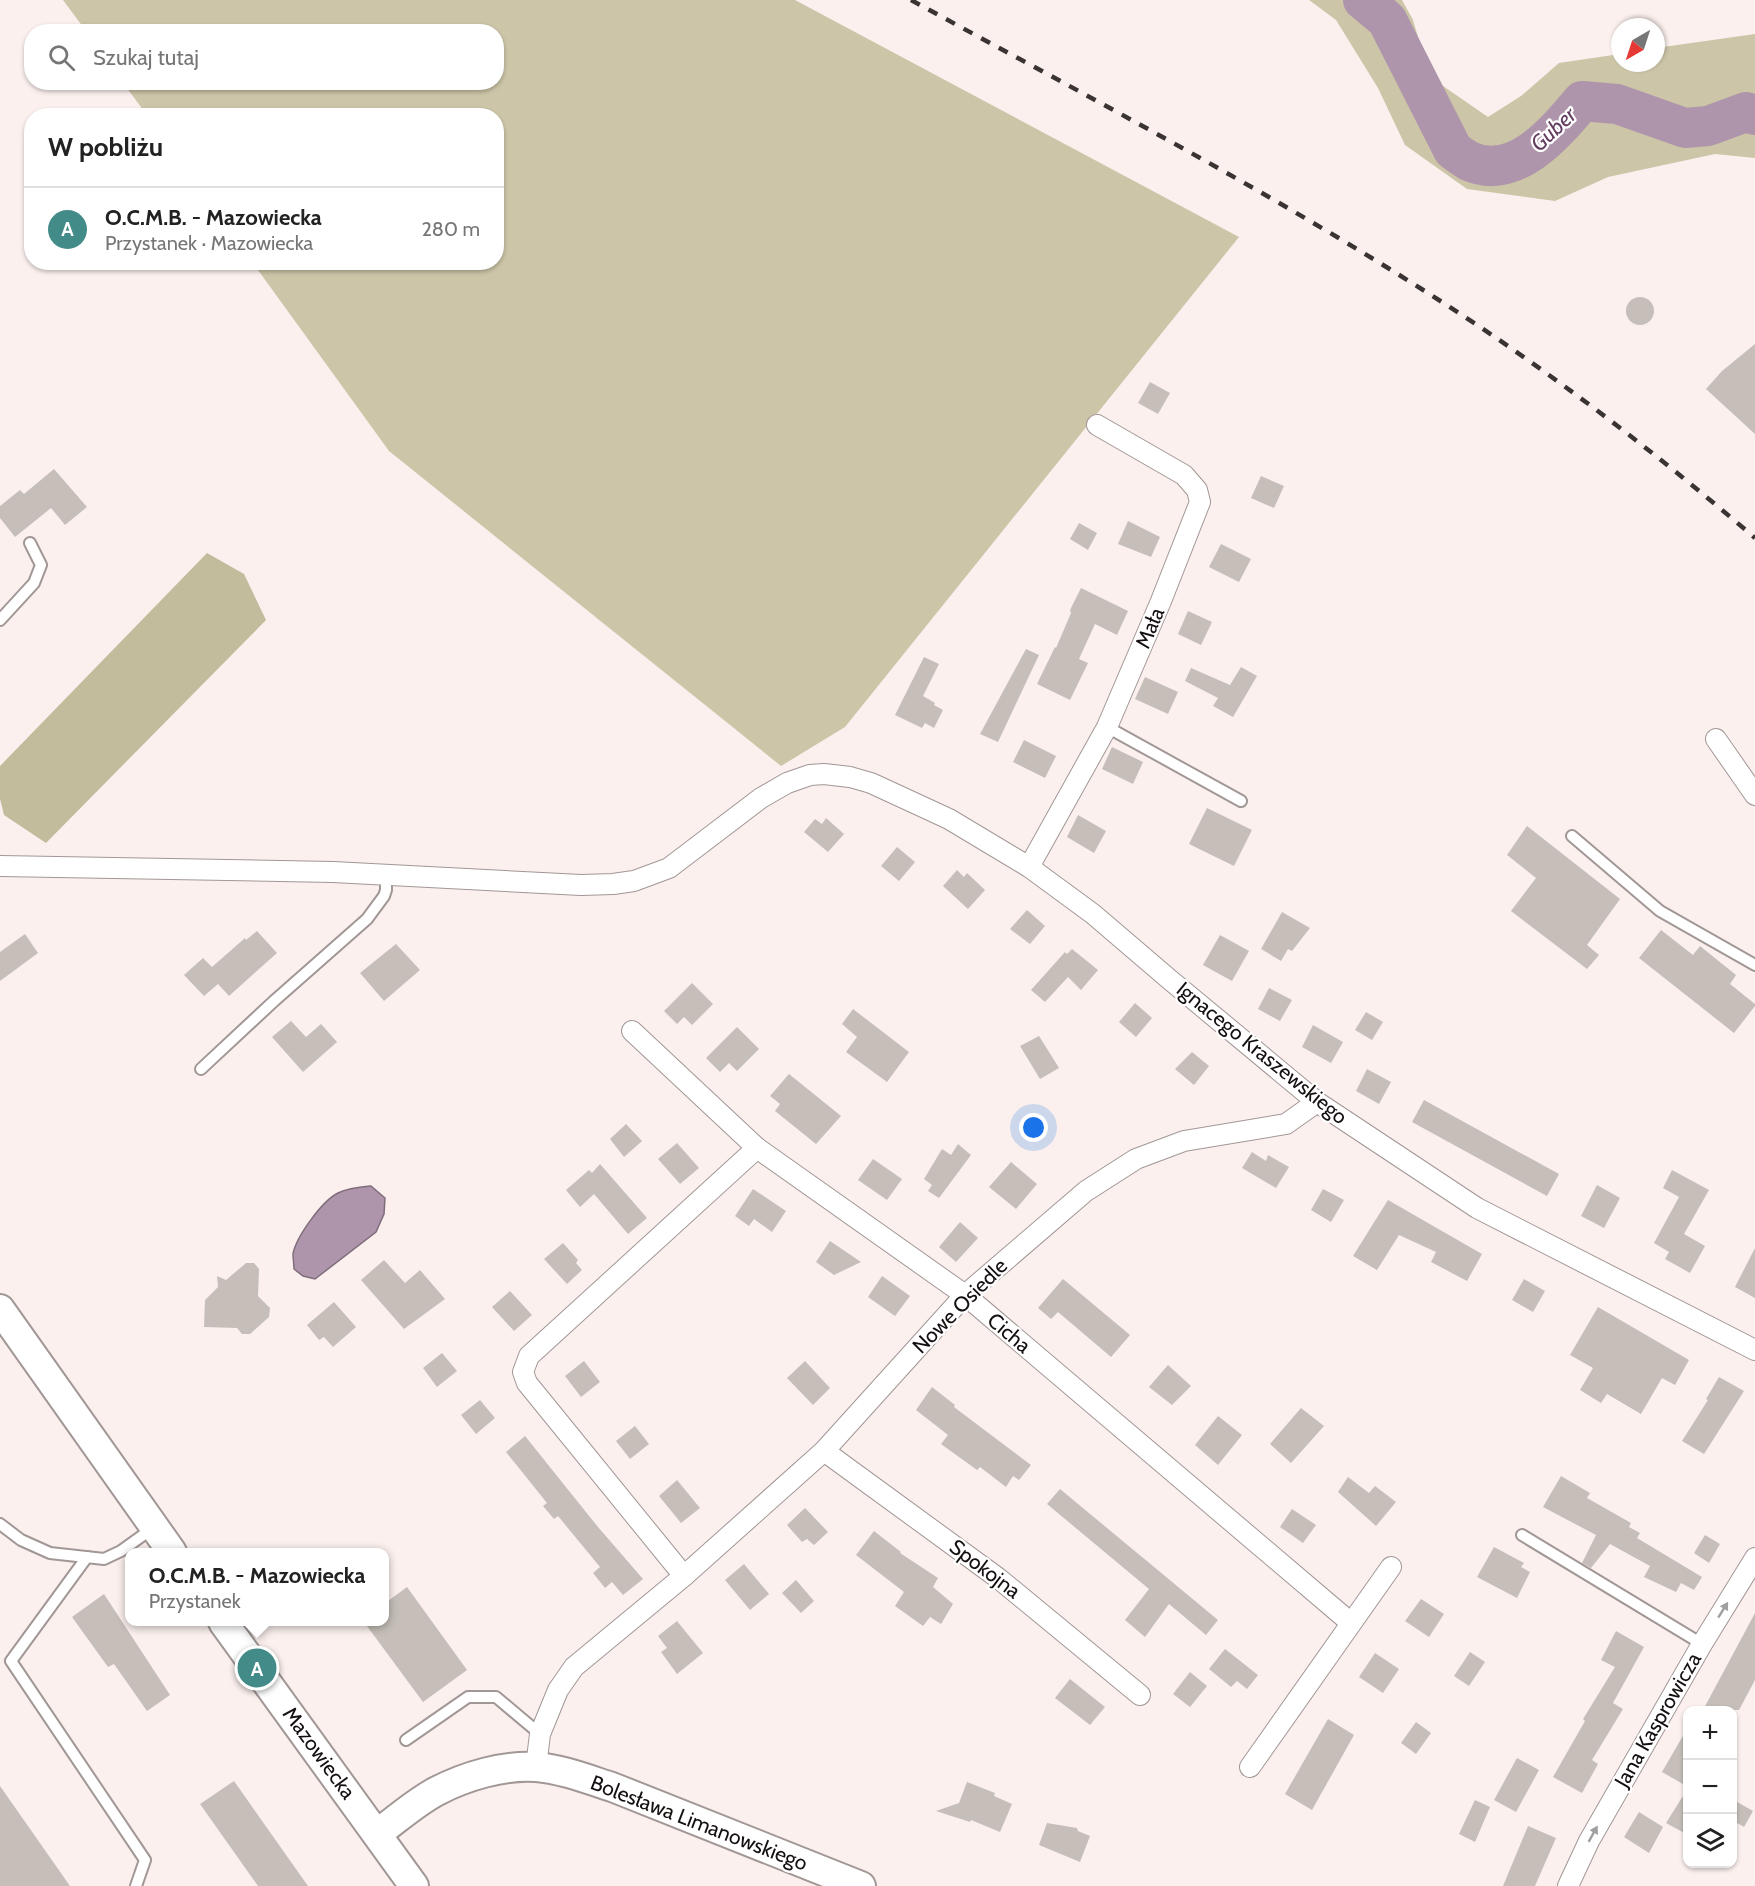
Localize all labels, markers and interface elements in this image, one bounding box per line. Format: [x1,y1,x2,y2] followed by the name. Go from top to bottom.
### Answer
[1611,18,1665,72] north arrow
[24,24,504,90] search box
[45,41,78,74] icon: search
[93,44,199,71] text: Szukaj tutaj
[1525,101,1583,157] water label: Guber
[48,131,163,163] text: W pobliżu
[105,204,322,231] text: O.C.M.B. - Mazowiecka
[61,217,74,241] text: A
[421,217,480,241] text: 280 m
[105,231,313,255] text: Przystanek · Mazowiecka
[1130,604,1169,652] street label: Mała
[1172,976,1353,1129] street label: Ignacego Kraszewskiego
[1019,1113,1048,1142] your location
[907,1253,1012,1358] street label: Nowe Osiedle
[983,1307,1036,1358] street label: Cicha
[944,1534,1026,1604] street label: Spokojna
[125,1548,389,1626] popup
[149,1562,365,1589] text: O.C.M.B. - Mazowiecka
[149,1589,241,1613] text: Przystanek
[1717,1602,1728,1618] one-way arrow
[238,1646,276,1690] pin: A
[1608,1648,1706,1792] street label: Jana Kasprowicza
[278,1702,361,1804] street label: Mazowiecka
[1683,1706,1737,1868] map controls
[1683,1706,1737,1760] button: +
[1683,1760,1737,1814] button: −
[587,1770,811,1875] street label: Bolesława Limanowskiego
[1683,1814,1737,1868] button: layers
[1588,1825,1598,1842] one-way arrow

